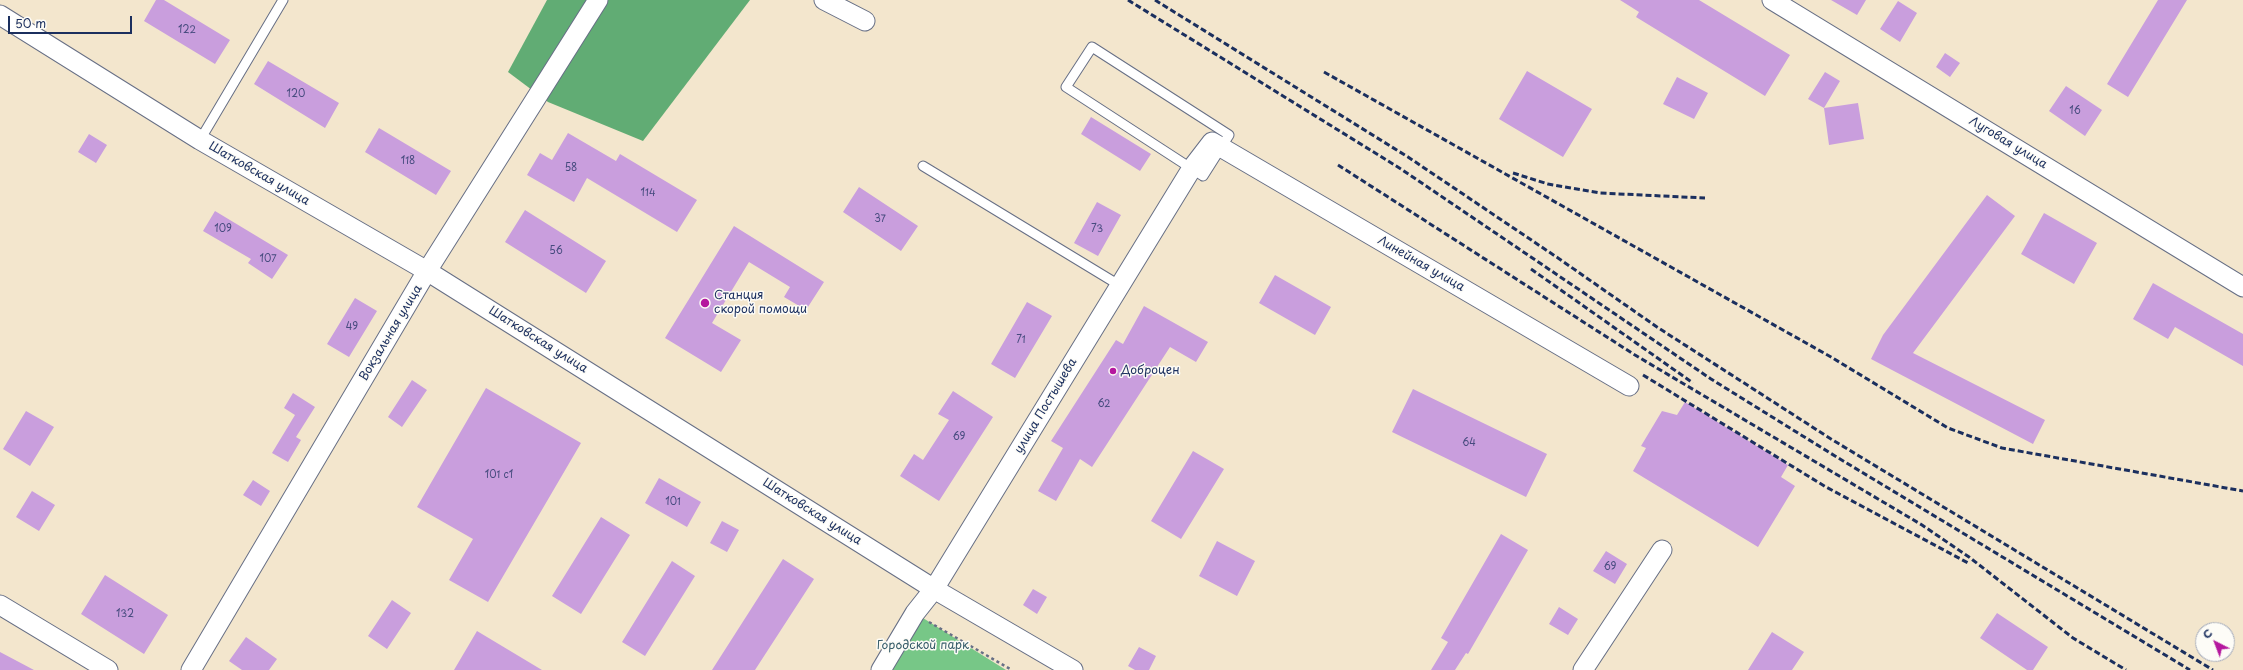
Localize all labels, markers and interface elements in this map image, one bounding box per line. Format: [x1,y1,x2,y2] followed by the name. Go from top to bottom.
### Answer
[10,8,134,34] scale bar
[15,14,46,32] text: 50 m
[178,24,196,36] house number: 122
[287,88,305,100] house number: 120
[2069,105,2081,117] house number: 16
[1966,114,2050,172] street label: Луговая улица
[206,139,312,209] street label: Шатковская улица
[401,155,415,167] house number: 118
[565,162,577,174] house number: 58
[641,187,655,199] house number: 114
[874,213,886,225] house number: 37
[214,223,232,235] house number: 109
[1091,223,1103,235] house number: 73
[1375,233,1467,295] street label: Линейная улица
[549,245,563,257] house number: 56
[259,253,277,265] house number: 107
[357,282,425,384] street label: Вокзальная улица
[714,289,807,317] place label: Станция скорой помощи
[699,297,711,309] marker: Станция скорой помощи
[486,304,590,376] street label: Шатковская улица
[346,321,358,333] house number: 49
[1016,334,1026,346] house number: 71
[1012,356,1080,456] street label: улица Постышева
[1121,364,1180,378] place label: Доброцен
[1108,366,1118,376] marker: Доброцен
[1097,398,1111,410] house number: 62
[953,431,965,443] house number: 69
[1462,437,1476,449] house number: 64
[485,469,513,481] house number: 101 с1
[760,476,864,548] street label: Шатковская улица
[665,496,681,508] house number: 101
[1604,561,1616,573] house number: 69
[116,608,134,620] house number: 132
[2195,622,2235,662] north arrow
[2199,624,2216,643] text: С
[877,639,969,653] park label: Городской парк

